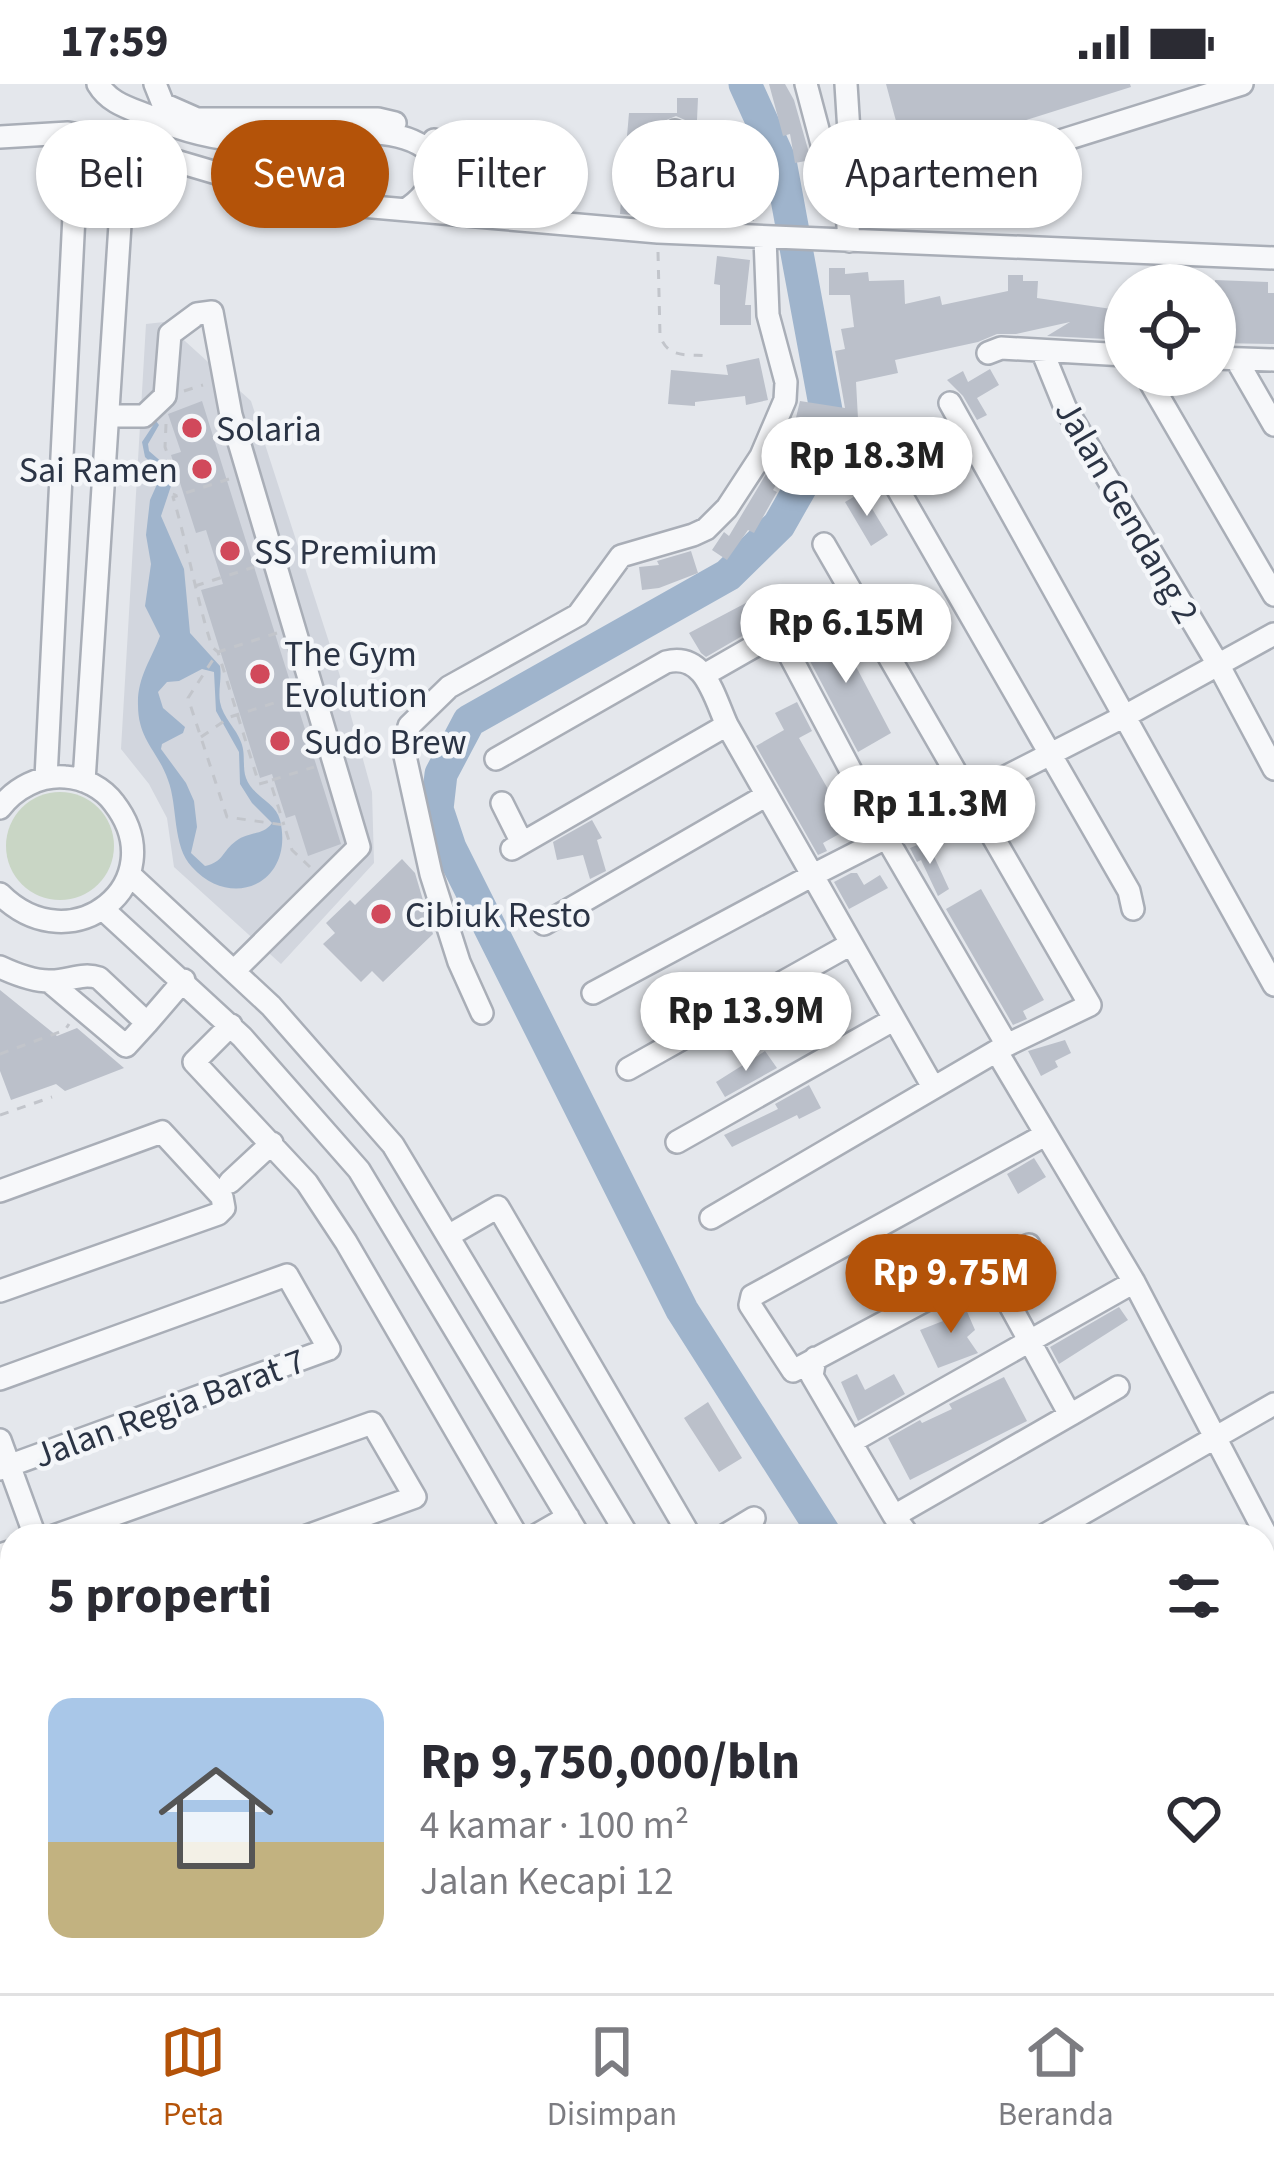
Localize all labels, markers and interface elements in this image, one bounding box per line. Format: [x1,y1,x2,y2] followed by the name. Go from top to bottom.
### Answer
[60,10,169,74] text: 17:59
[36,120,187,228] chip: Beli
[211,120,389,228] chip: Sewa
[413,120,588,228] chip: Filter
[612,120,779,228] chip: Baru
[803,120,1082,228] chip: Apartemen
[1104,264,1236,396] map controls
[1104,264,1236,396] button: locate
[1042,391,1211,633] street label: Jalan Gendang 2
[216,404,322,455] place label: Solaria
[179,415,205,441] marker: Solaria
[743,417,991,519] pin: Rp 18.3M
[788,428,946,484] text: Rp 18.3M
[19,445,178,496] place label: Sai Ramen
[189,456,215,482] marker: Sai Ramen
[254,527,438,578] place label: SS Premium
[217,538,243,564] marker: SS Premium
[722,584,970,686] pin: Rp 6.15M
[767,595,925,651] text: Rp 6.15M
[284,629,428,721] place label: The Gym Evolution
[247,661,273,687] marker: The Gym Evolution
[304,717,467,768] place label: Sudo Brew
[267,728,293,754] marker: Sudo Brew
[806,765,1054,867] pin: Rp 11.3M
[851,776,1009,832] text: Rp 11.3M
[405,890,591,941] place label: Cibiuk Resto
[368,901,394,927] marker: Cibiuk Resto
[622,972,870,1074] pin: Rp 13.9M
[667,983,825,1039] text: Rp 13.9M
[827,1234,1075,1336] pin: Rp 9.75M
[872,1245,1030,1301] text: Rp 9.75M
[27,1336,312,1481] street label: Jalan Regia Barat 7
[48,1560,272,1632] text: 5 properti
[1161,1563,1227,1629] icon: filters
[420,1726,800,1798] text: Rp 9,750,000/bln
[144,1746,288,1890] icon: home
[1161,1785,1227,1851] icon: heart
[420,1798,689,1854] text: 4 kamar · 100 m²
[420,1854,674,1910] text: Jalan Kecapi 12
[160,2019,226,2138] tab: Peta
[547,2019,677,2138] tab: Disimpan
[998,2019,1114,2138] tab: Beranda

